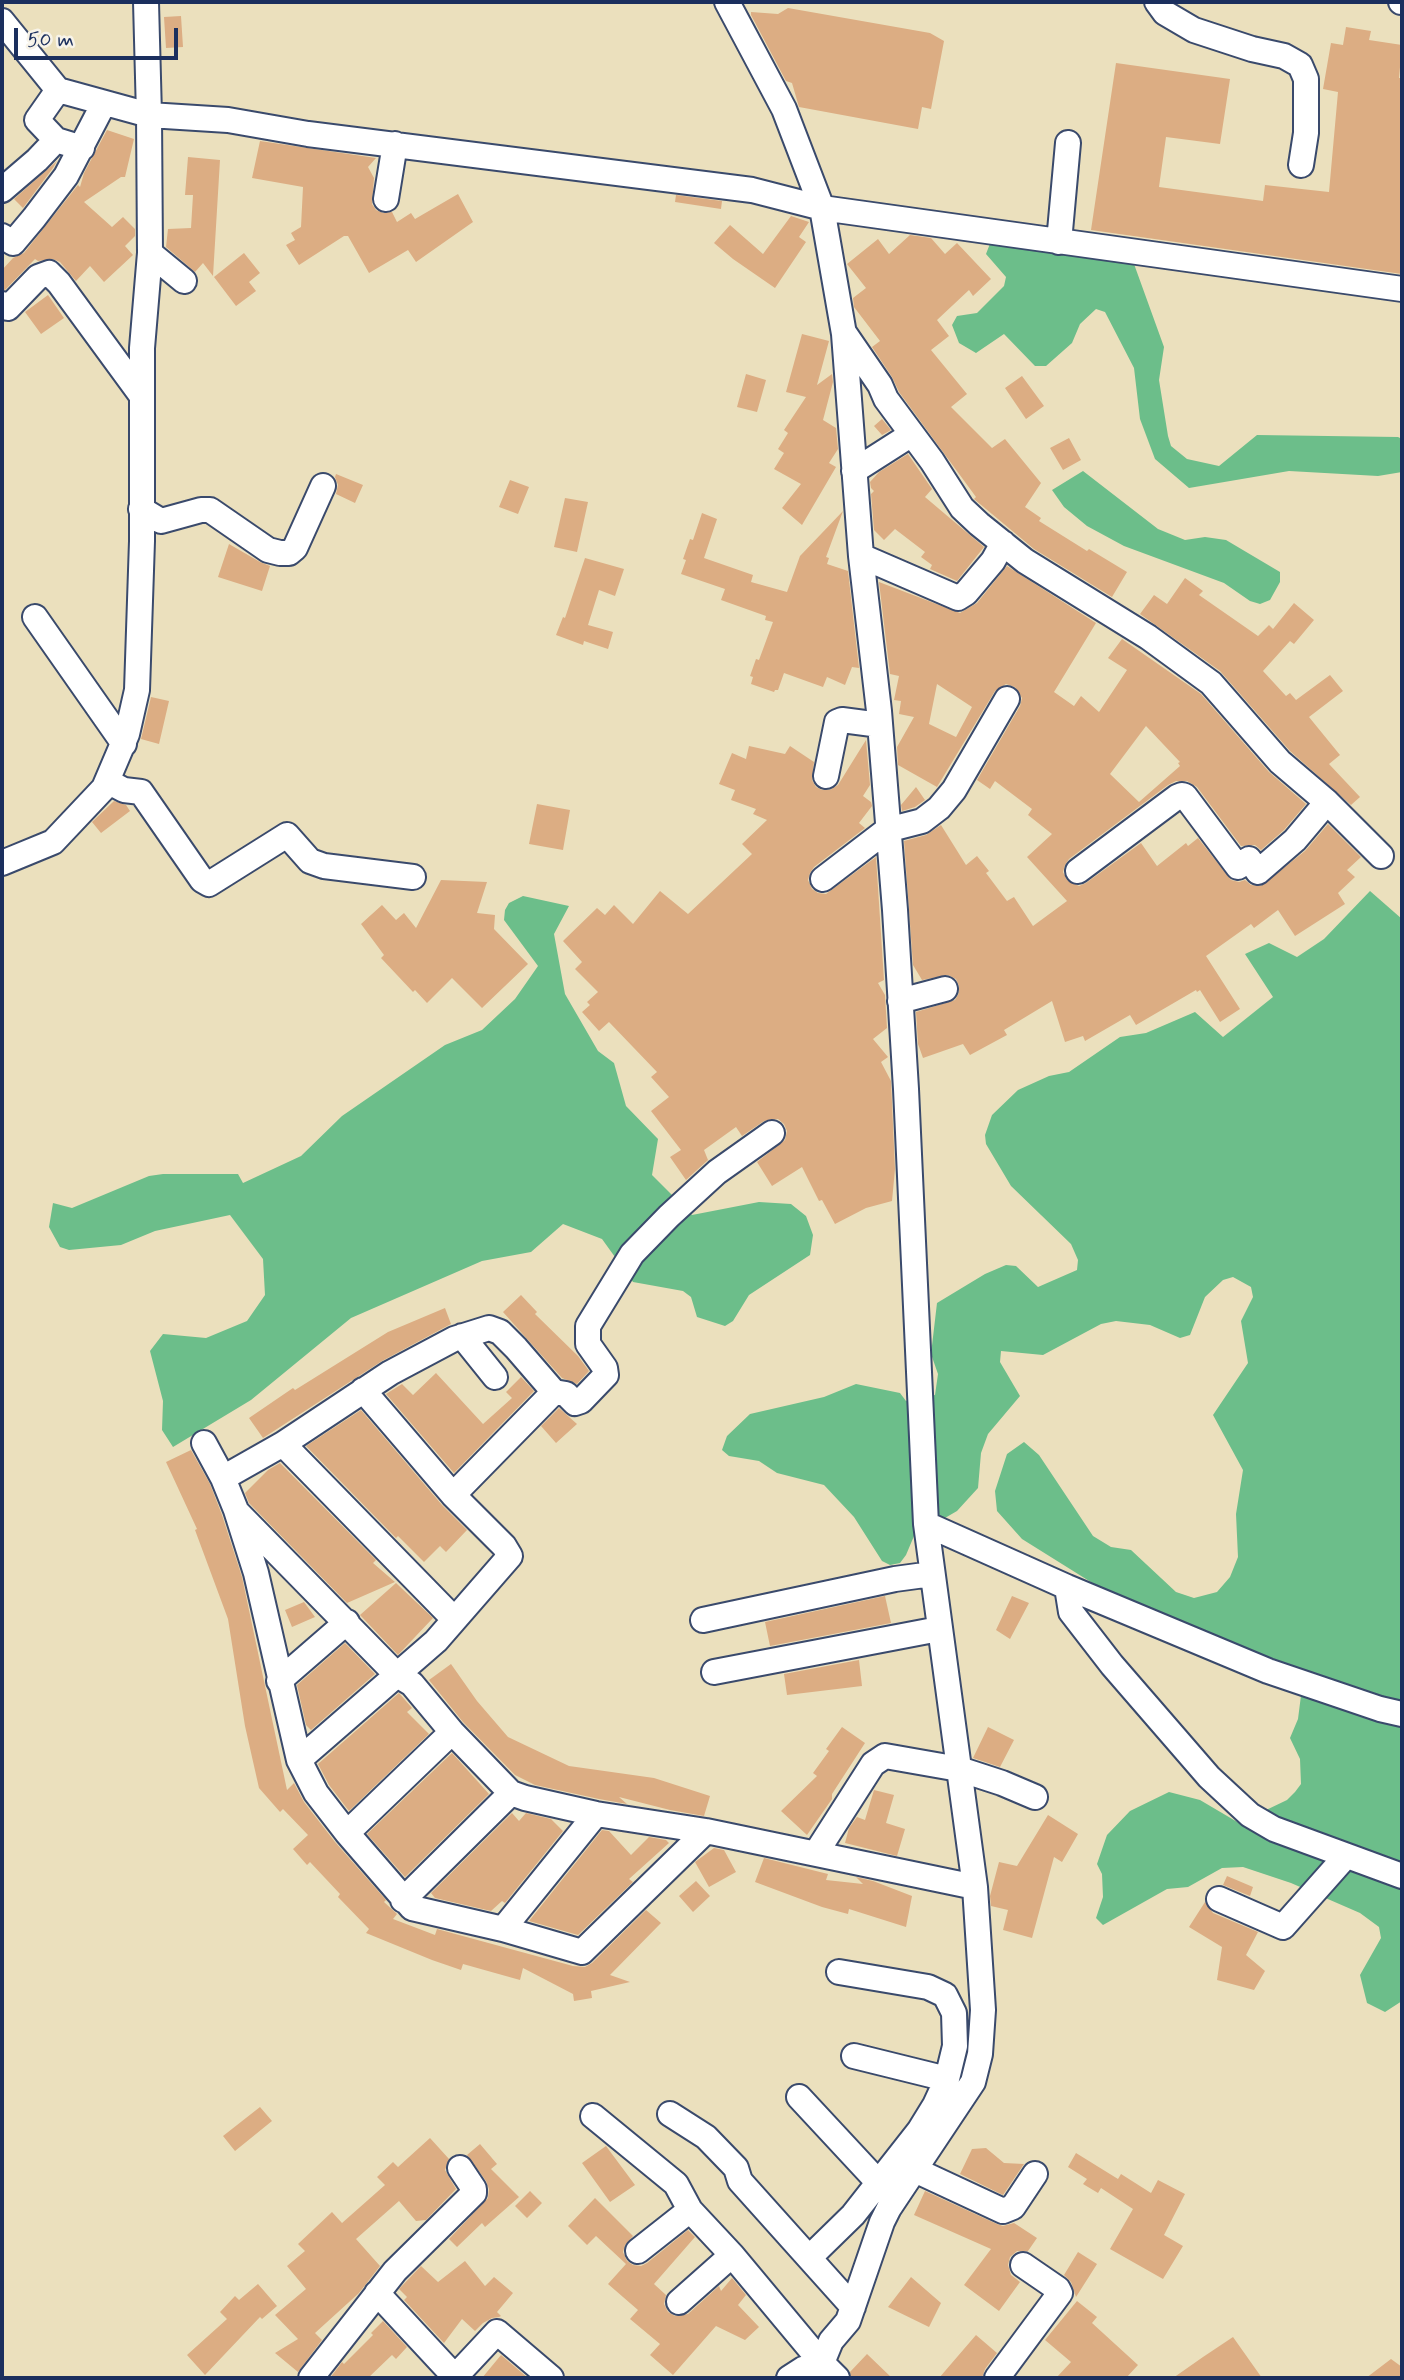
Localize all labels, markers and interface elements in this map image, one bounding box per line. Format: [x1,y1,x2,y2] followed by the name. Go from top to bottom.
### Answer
[18,14,182,58] scale bar
[27,26,74,54] text: 50 m

